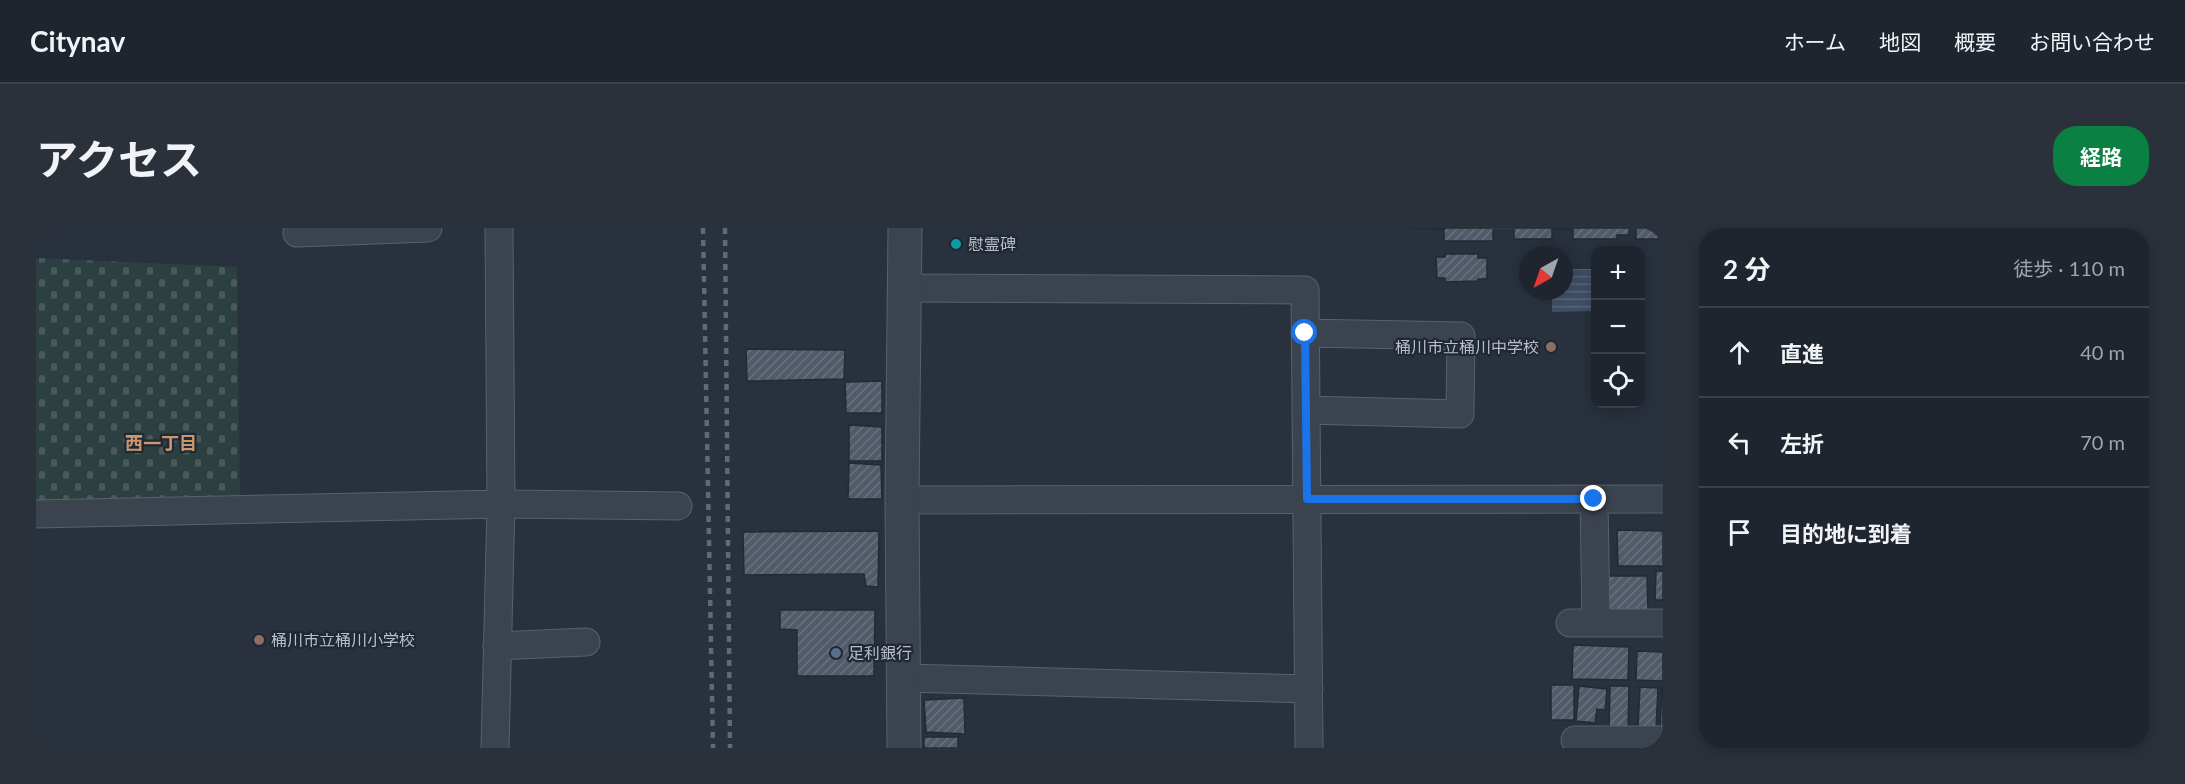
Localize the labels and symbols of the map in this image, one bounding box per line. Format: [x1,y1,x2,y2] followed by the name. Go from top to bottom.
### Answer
[968,234,1016,253] place label: 慰霊碑
[949,237,963,251] marker: 慰霊碑
[1519,246,1573,300] north arrow
[1291,319,1317,345] route start
[1395,337,1539,356] place label: 桶川市立桶川中学校
[1544,340,1558,354] marker: 桶川市立桶川中学校
[125,432,197,454] district label: 西一丁目
[1580,485,1606,511] route end
[271,630,415,649] place label: 桶川市立桶川小学校
[252,633,266,647] marker: 桶川市立桶川小学校
[848,643,912,662] place label: 足利銀行
[829,646,843,660] marker: 足利銀行

